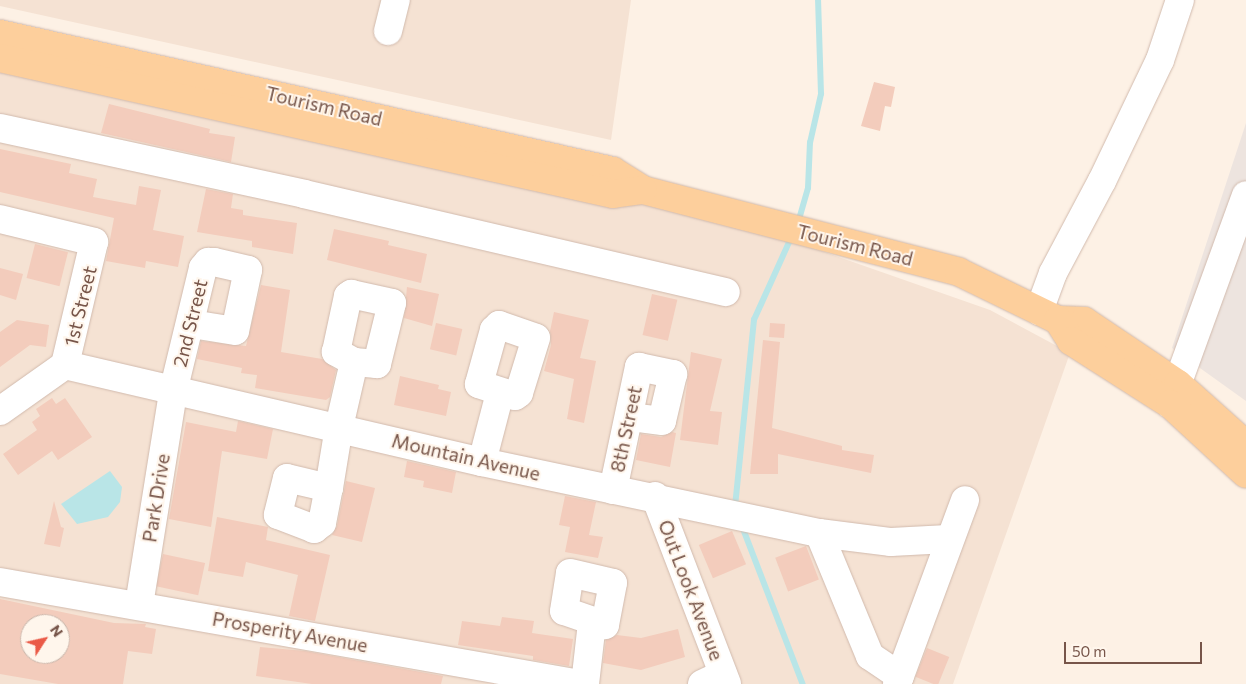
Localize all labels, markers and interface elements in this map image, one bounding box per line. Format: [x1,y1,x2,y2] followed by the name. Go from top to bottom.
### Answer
[264,82,384,130] street label: Tourism Road
[795,220,915,270] street label: Tourism Road
[59,264,101,348] street label: 1st Street
[168,277,212,369] street label: 2nd Street
[606,384,646,474] street label: 8th Street
[390,429,542,485] street label: Mountain Avenue
[138,452,174,544] street label: Park Drive
[654,517,728,663] street label: Out Look Avenue
[211,607,369,657] street label: Prosperity Avenue
[20,614,70,664] north arrow
[47,622,67,640] text: N
[1066,632,1204,664] scale bar
[1072,642,1106,660] text: 50 m

